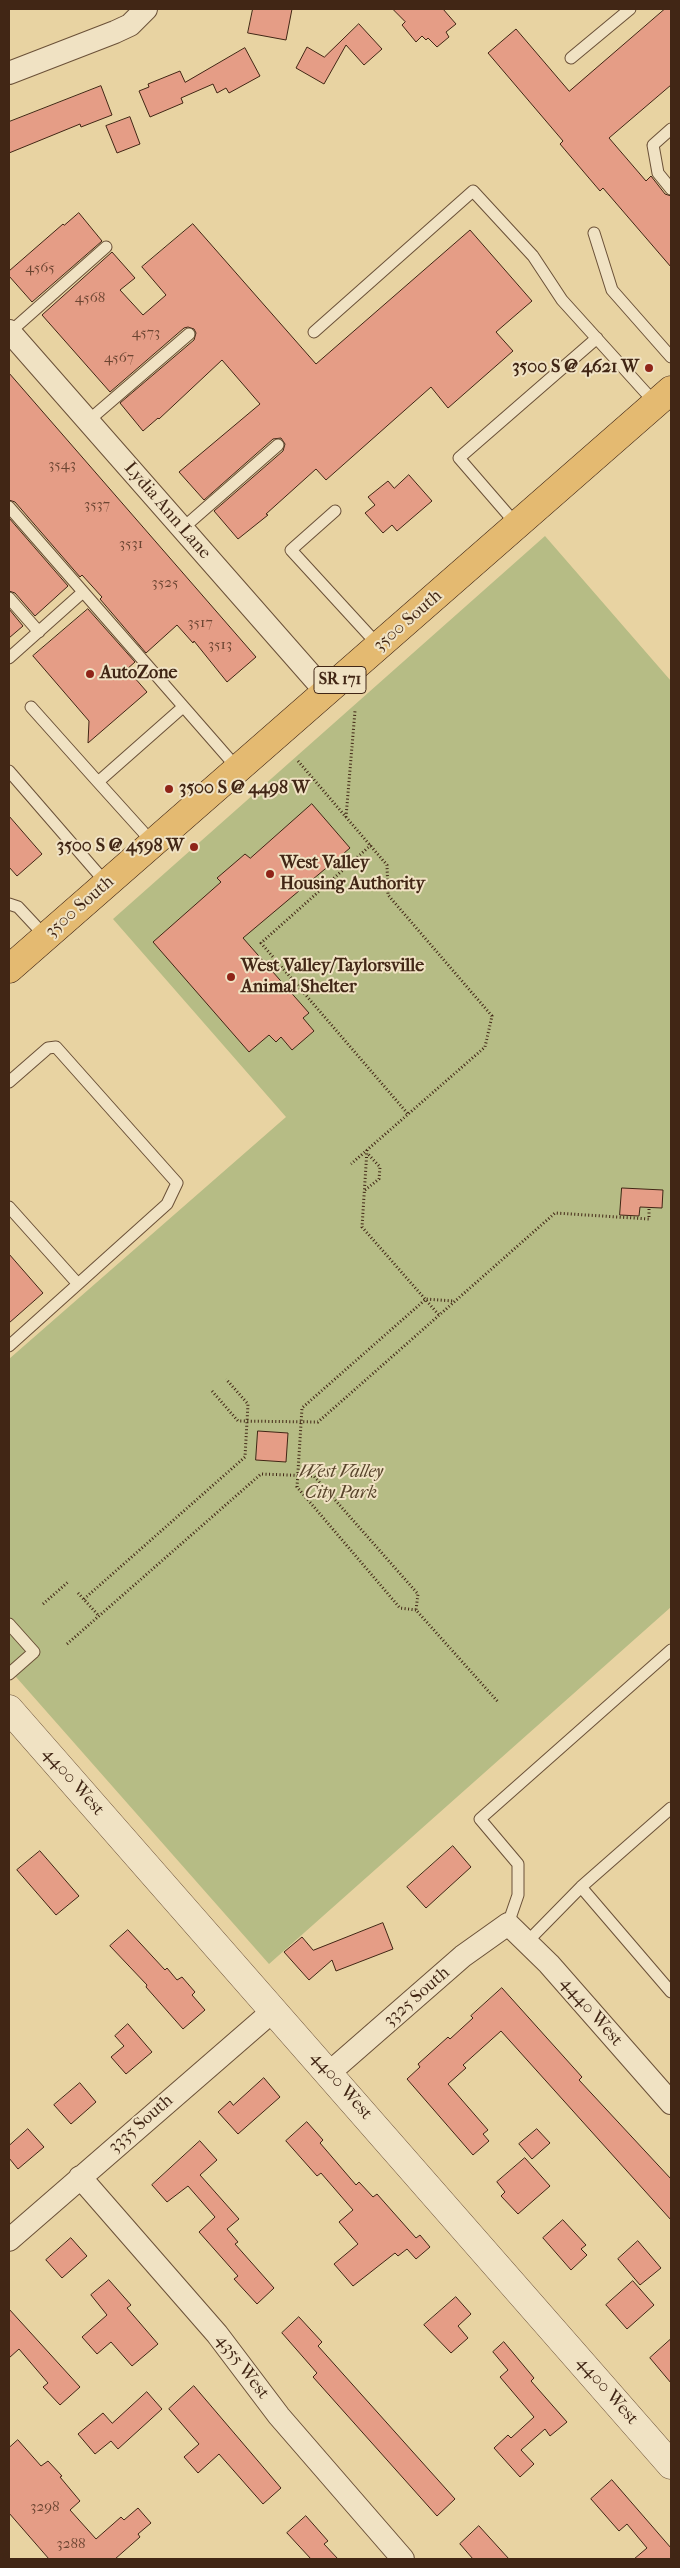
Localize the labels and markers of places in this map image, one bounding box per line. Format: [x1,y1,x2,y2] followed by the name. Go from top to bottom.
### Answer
[512,357,639,379] place label: 3500 S @ 4621 W
[643,362,655,374] marker: 3500 S @ 4621 W
[100,663,177,685] place label: AutoZone
[84,668,96,680] marker: AutoZone
[179,778,310,800] place label: 3500 S @ 4498 W
[163,783,175,795] marker: 3500 S @ 4498 W
[57,836,184,858] place label: 3500 S @ 4598 W
[188,841,200,853] marker: 3500 S @ 4598 W
[280,853,425,896] place label: West Valley Housing Authority
[264,868,276,880] marker: West Valley Housing Authority
[241,956,424,999] place label: West Valley/Taylorsville Animal Shelter
[225,971,237,983] marker: West Valley/Taylorsville Animal Shelter

